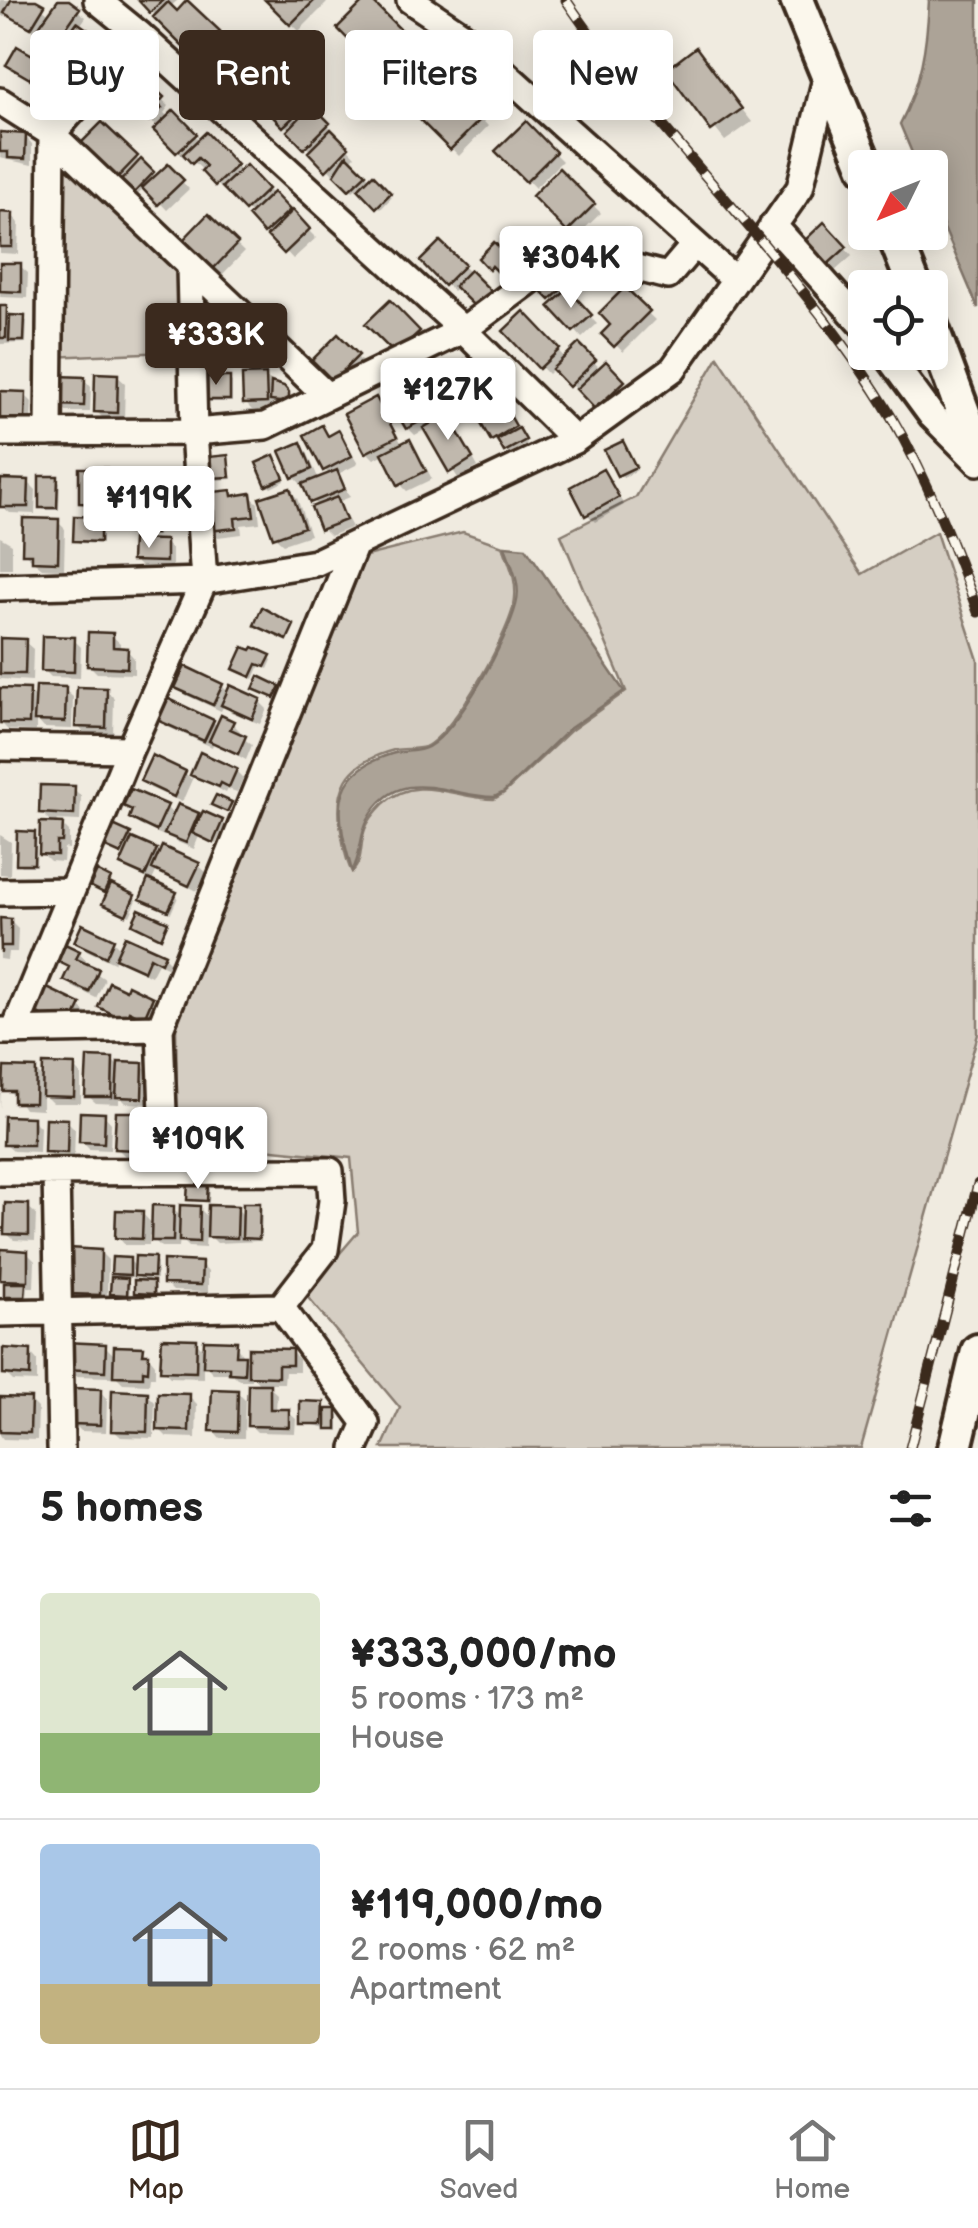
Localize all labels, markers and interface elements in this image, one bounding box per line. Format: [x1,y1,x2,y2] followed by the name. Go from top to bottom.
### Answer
[30,30,159,120] chip: Buy
[179,30,325,120] chip: Rent
[345,30,513,120] chip: Filters
[533,30,673,120] chip: New
[848,150,948,250] north arrow
[848,150,948,370] map controls
[501,226,641,311] pin: ¥304K
[522,239,620,278] text: ¥304K
[848,270,948,370] button: locate
[146,303,286,388] pin: ¥333K
[167,316,265,355] text: ¥333K
[378,358,518,443] pin: ¥127K
[403,371,493,410] text: ¥127K
[79,466,219,551] pin: ¥119K
[105,479,193,518] text: ¥119K
[128,1107,268,1192] pin: ¥109K
[151,1120,245,1159] text: ¥109K
[883,1481,938,1536] icon: filters
[40,1483,203,1534] text: 5 homes
[350,1629,617,1680] text: ¥333,000/mo
[120,1633,240,1753] icon: home
[350,1680,584,1719] text: 5 rooms · 173 m²
[350,1719,444,1758] text: House
[350,1880,603,1931] text: ¥119,000/mo
[120,1884,240,2004] icon: home
[350,1931,575,1970] text: 2 rooms · 62 m²
[350,1970,501,2009] text: Apartment
[128,2113,184,2206] tab: Map
[440,2113,518,2206] tab: Saved
[774,2113,850,2206] tab: Home

